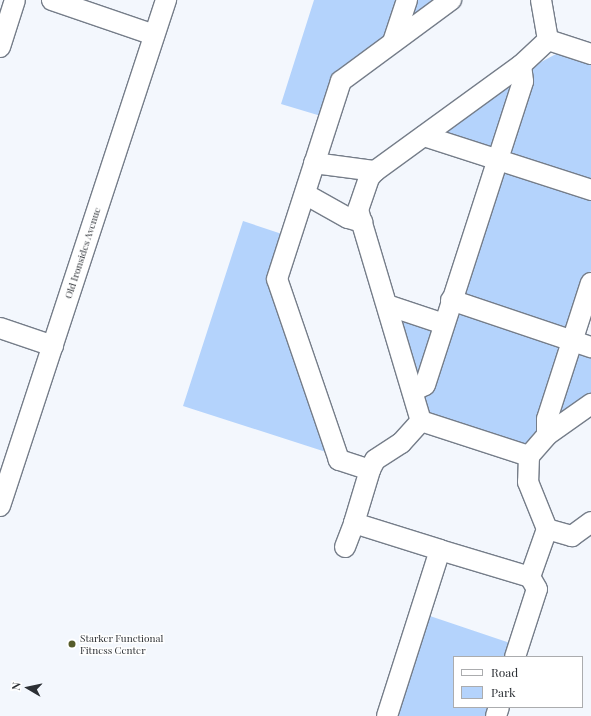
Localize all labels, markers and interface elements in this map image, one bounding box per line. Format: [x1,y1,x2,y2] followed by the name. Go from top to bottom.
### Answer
[63,206,103,300] street label: Old Ironsides Avenue
[80,632,163,656] place label: Starker Functional Fitness Center
[67,639,77,649] marker: Starker Functional Fitness Center
[453,656,583,708] legend
[491,664,518,680] text: Road
[8,668,48,708] north arrow
[8,681,24,691] text: N
[491,684,516,700] text: Park

